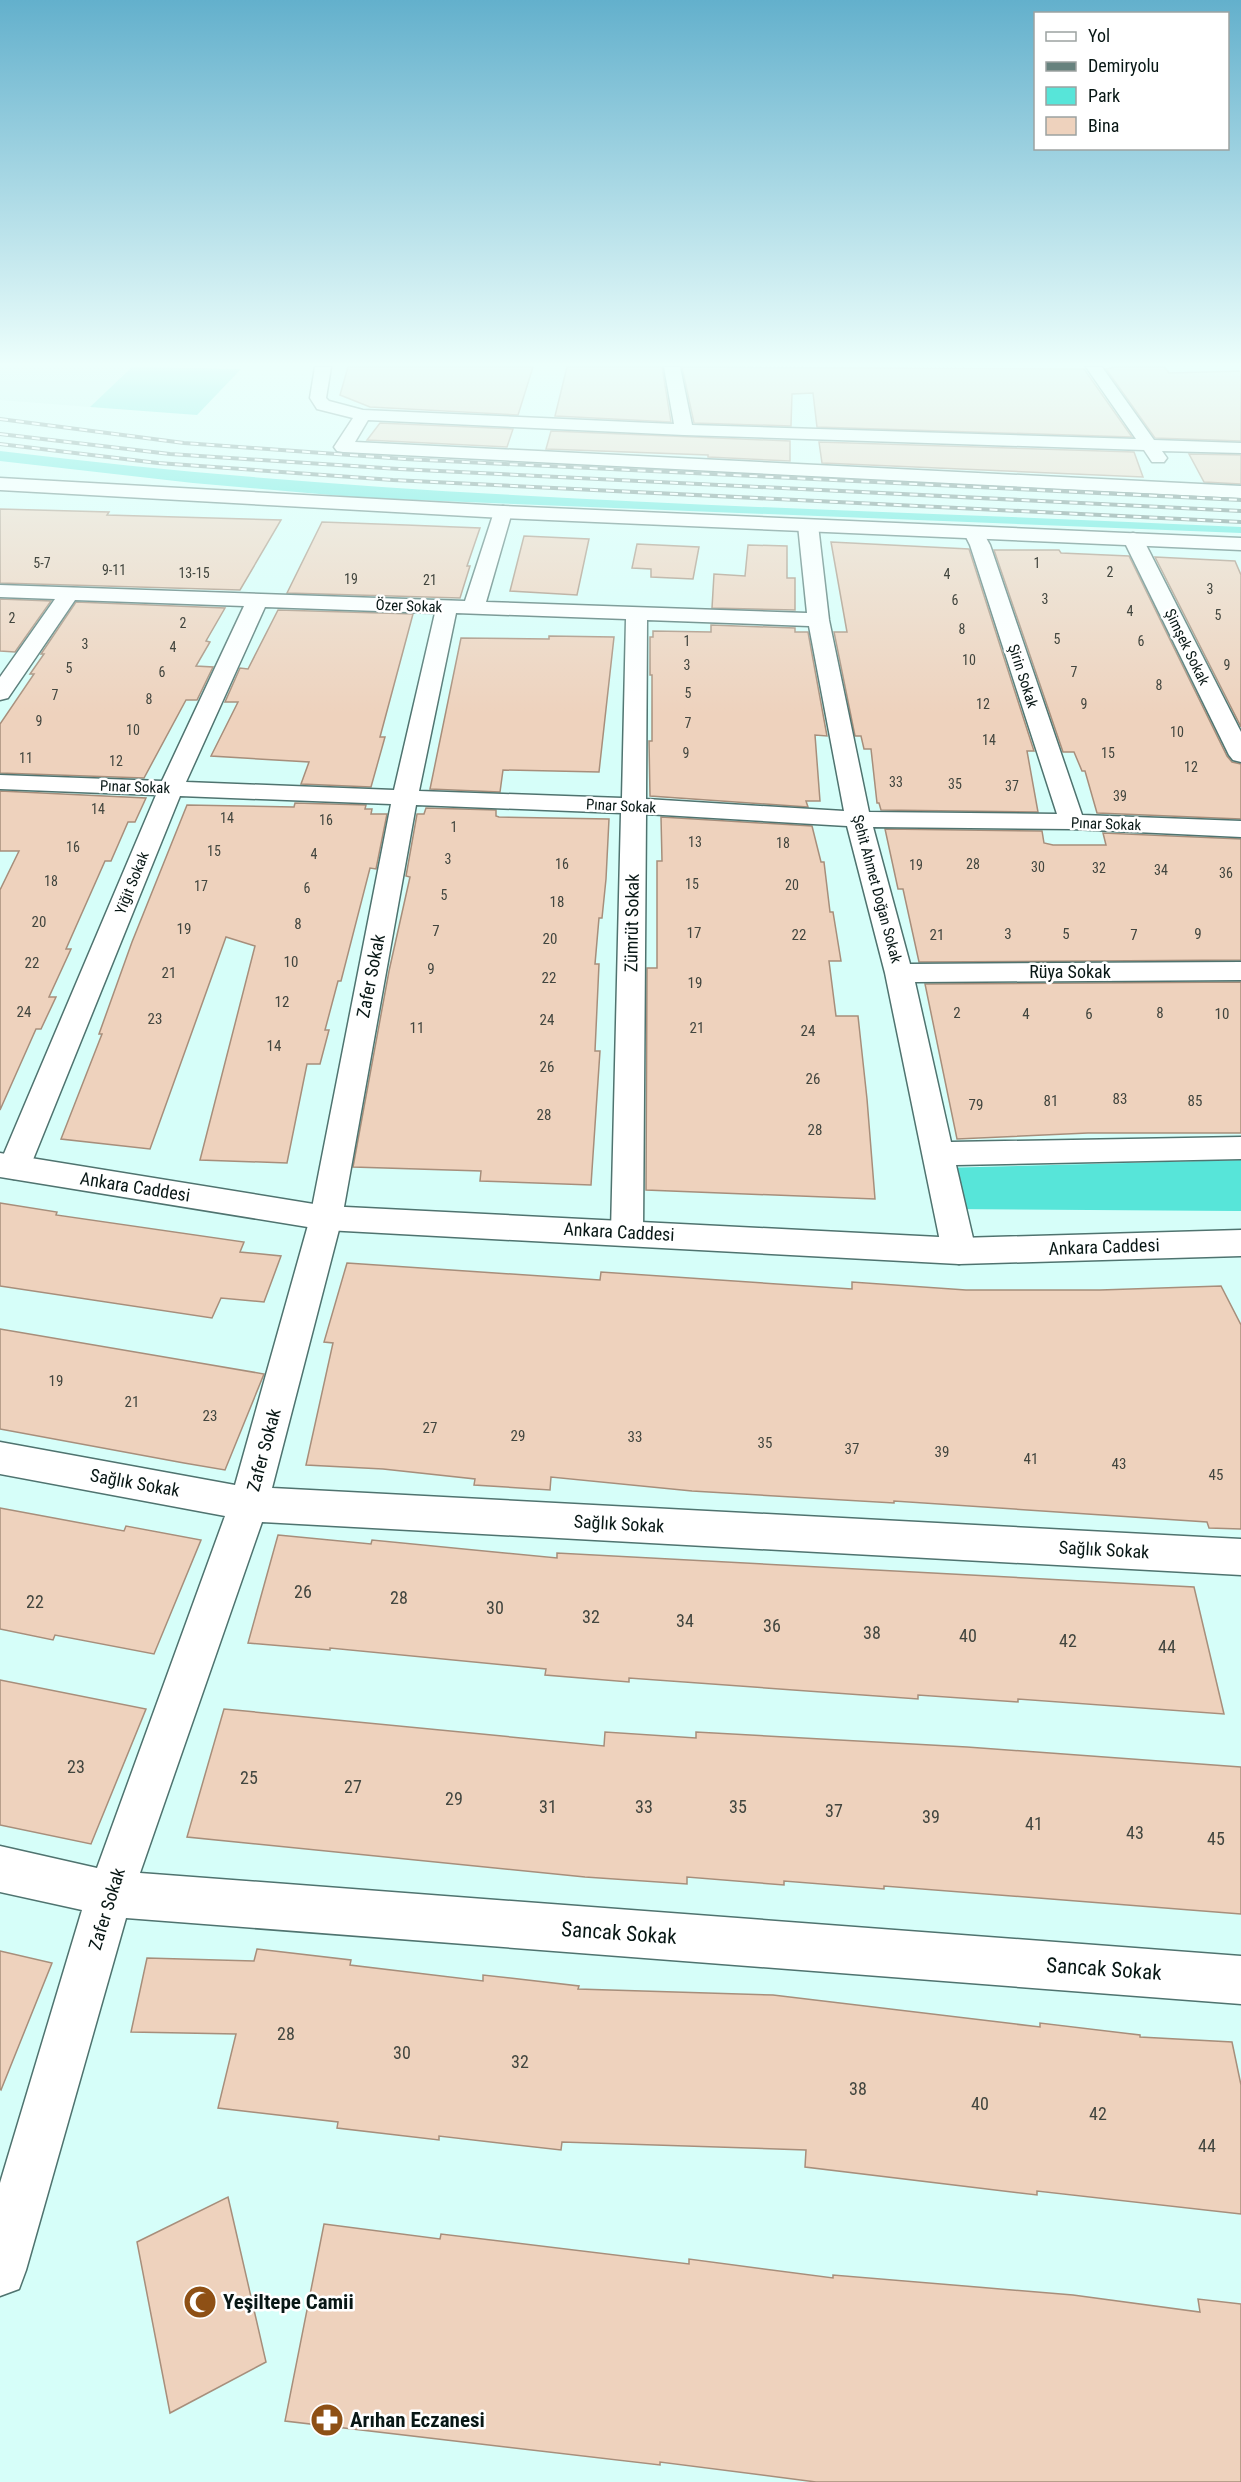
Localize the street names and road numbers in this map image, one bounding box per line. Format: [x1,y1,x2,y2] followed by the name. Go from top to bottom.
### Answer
[375,596,443,616] street label: Özer Sokak
[1161,606,1213,688] street label: Şimşek Sokak
[1004,642,1042,710] street label: Şirin Sokak
[100,777,171,797] street label: Pınar Sokak
[585,795,657,817] street label: Pınar Sokak
[849,813,906,965] street label: Şehit Ahmet Doğan Sokak
[1071,814,1142,834] street label: Pınar Sokak
[111,849,153,917] street label: Yiğit Sokak
[620,874,643,972] street label: Zümrüt Sokak
[352,932,389,1020] street label: Zafer Sokak
[1029,961,1111,982] street label: Rüya Sokak
[79,1167,192,1206] street label: Ankara Caddesi
[563,1218,675,1245] street label: Ankara Caddesi
[1048,1234,1160,1259] street label: Ankara Caddesi
[242,1406,285,1494] street label: Zafer Sokak
[89,1464,182,1501] street label: Sağlık Sokak
[573,1511,665,1536] street label: Sağlık Sokak
[1058,1537,1150,1562] street label: Sağlık Sokak
[84,1865,129,1952] street label: Zafer Sokak
[561,1917,678,1949] street label: Sancak Sokak
[1046,1953,1163,1985] street label: Sancak Sokak

